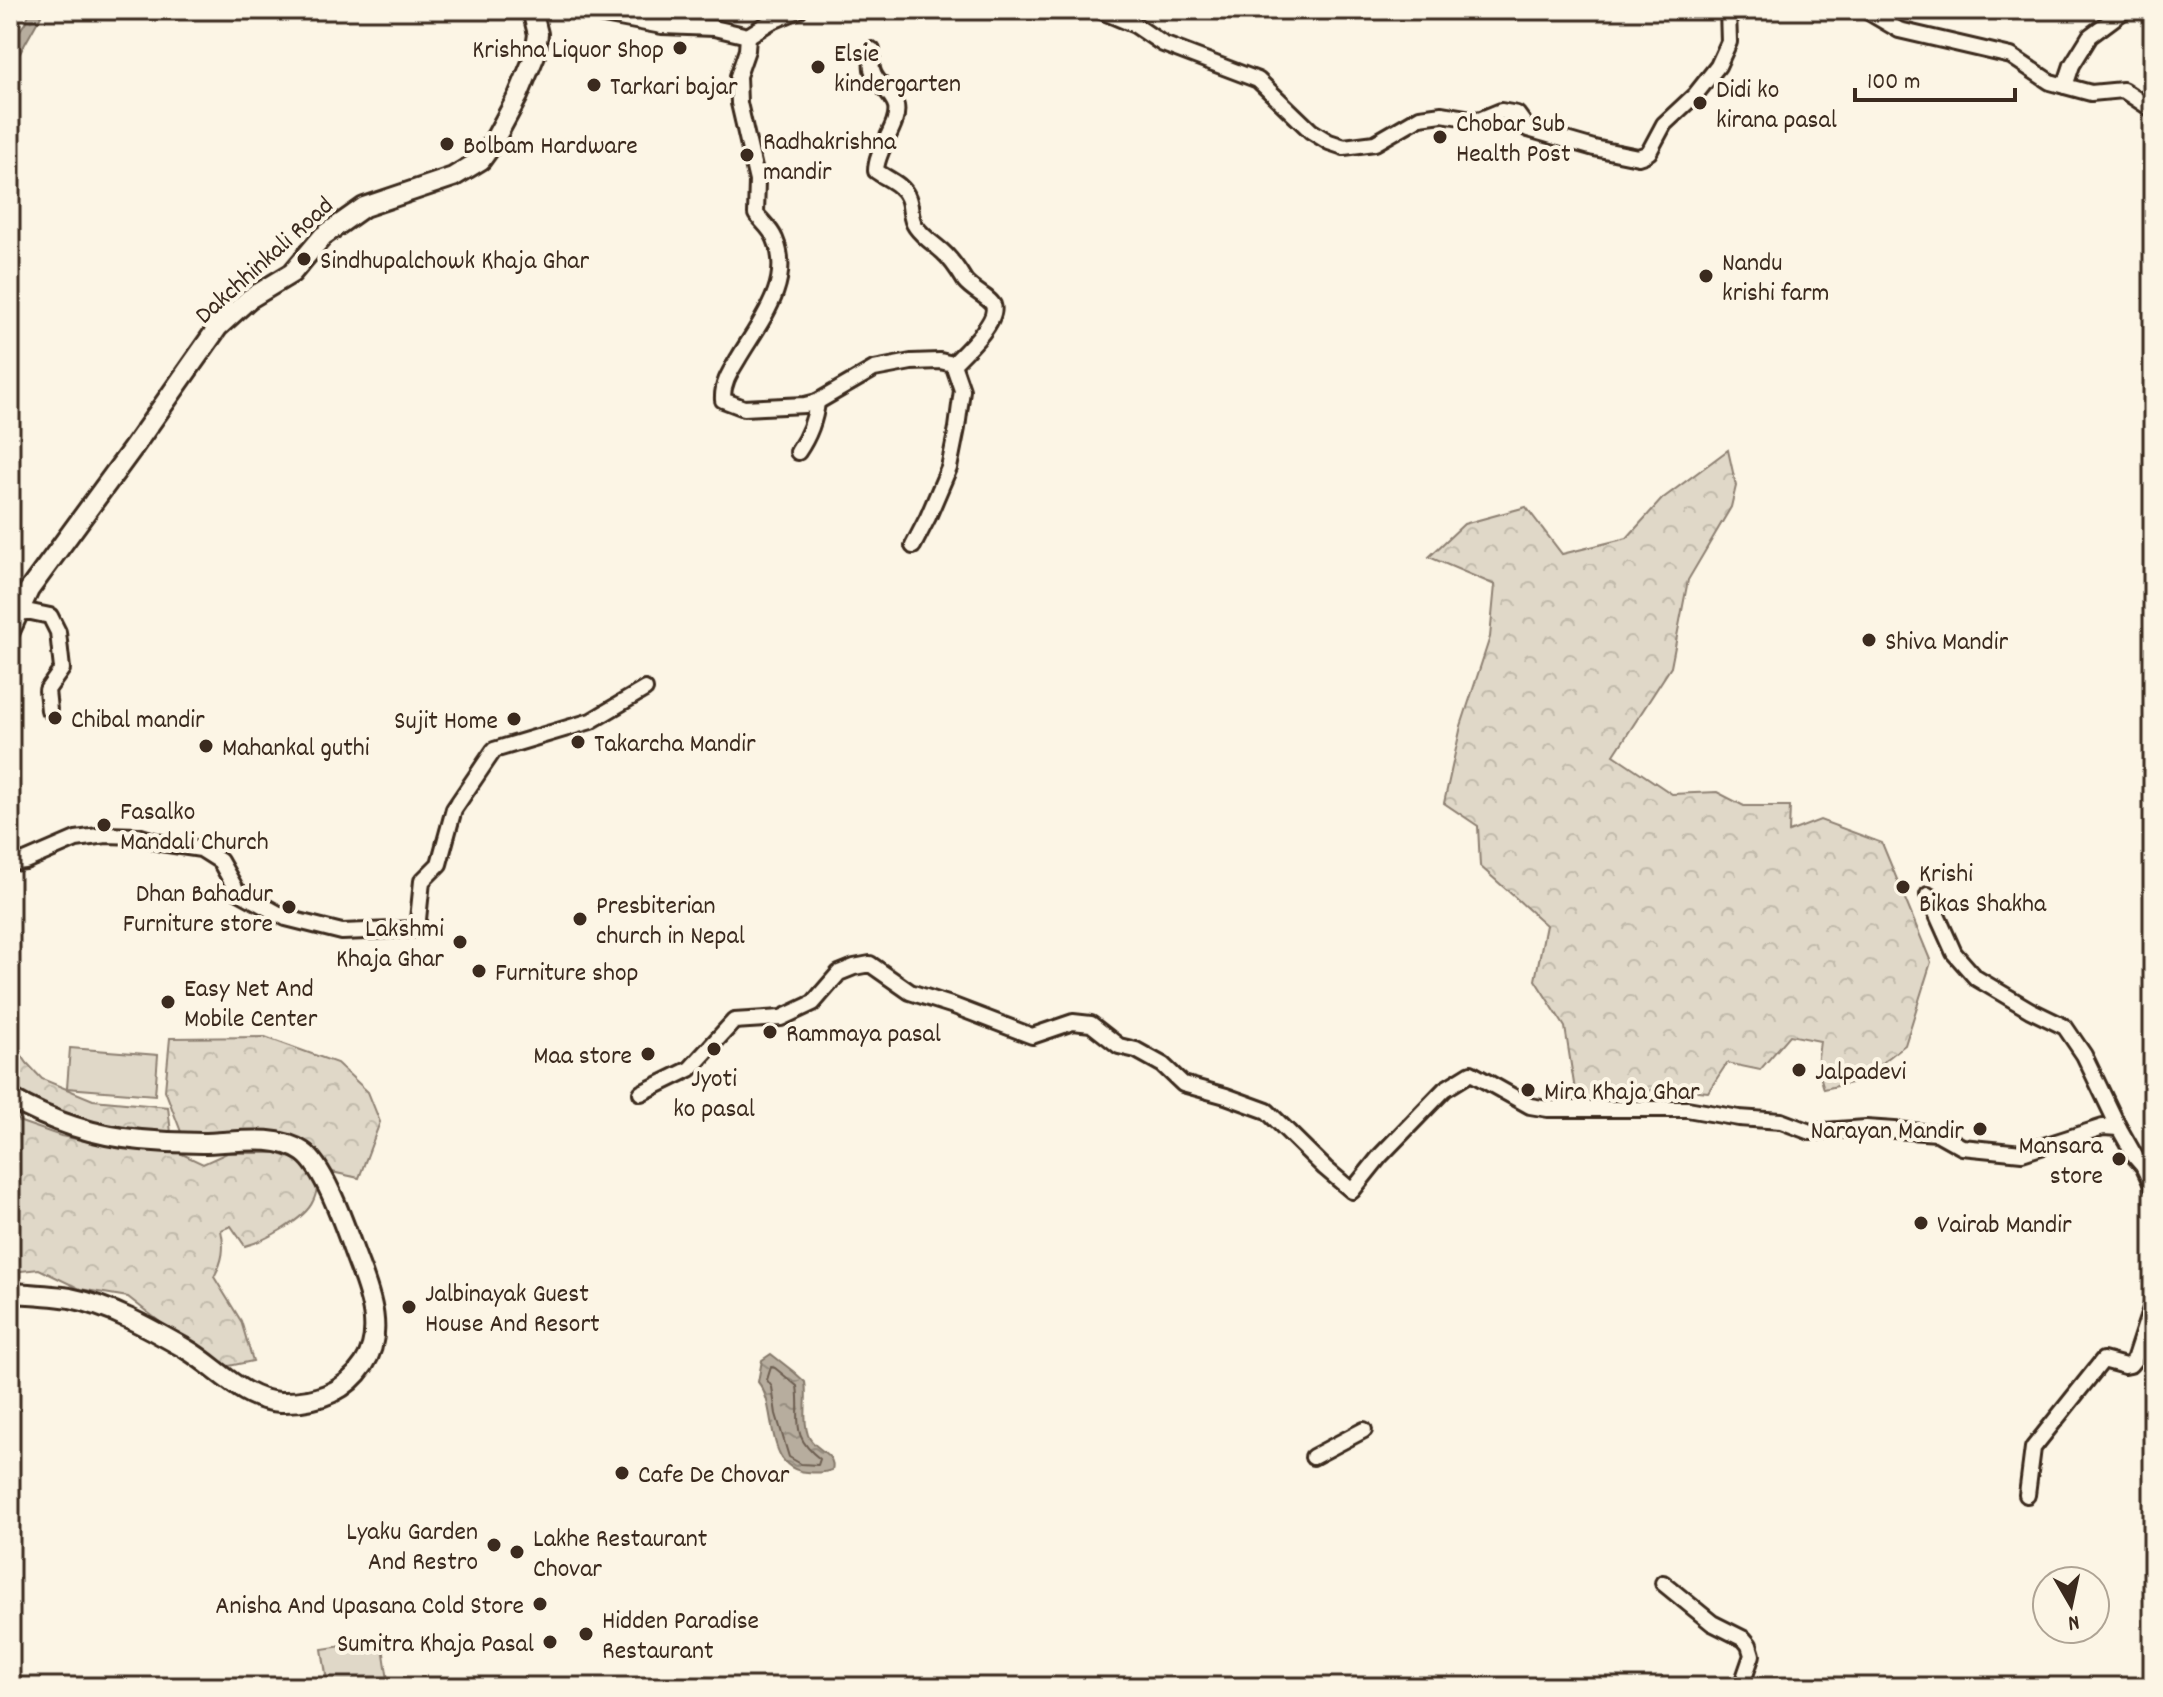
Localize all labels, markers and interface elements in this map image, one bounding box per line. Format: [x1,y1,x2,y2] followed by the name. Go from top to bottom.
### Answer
[472,33,664,70] place label: Krishna Liquor Shop
[834,37,961,104] place label: Elsie kindergarten
[671,39,689,57] marker: Krishna Liquor Shop
[1855,52,2015,102] scale bar
[809,58,827,76] marker: Elsie kindergarten
[1867,66,1920,100] text: 100 m
[610,70,738,107] place label: Tarkari bajar
[1716,73,1837,140] place label: Didi ko kirana pasal
[585,76,603,94] marker: Tarkari bajar
[1691,94,1709,112] marker: Didi ko kirana pasal
[1456,107,1571,174] place label: Chobar Sub Health Post
[763,125,897,192] place label: Radhakrishna mandir
[1431,128,1449,146] marker: Chobar Sub Health Post
[463,129,638,166] place label: Bolbam Hardware
[438,135,456,153] marker: Bolbam Hardware
[738,146,756,164] marker: Radhakrishna mandir
[188,189,343,334] street label: Dakchhinkali Road
[320,244,590,281] place label: Sindhupalchowk Khaja Ghar
[1722,246,1829,313] place label: Nandu krishi farm
[295,250,313,268] marker: Sindhupalchowk Khaja Ghar
[1697,267,1715,285] marker: Nandu krishi farm
[1885,625,2009,662] place label: Shiva Mandir
[1860,631,1878,649] marker: Shiva Mandir
[71,703,205,740] place label: Chibal mandir
[394,704,498,741] place label: Sujit Home
[46,709,64,727] marker: Chibal mandir
[505,710,523,728] marker: Sujit Home
[594,727,756,764] place label: Takarcha Mandir
[222,731,370,768] place label: Mahankal guthi
[569,733,587,751] marker: Takarcha Mandir
[197,737,215,755] marker: Mahankal guthi
[120,795,269,862] place label: Fasalko Mandali Church
[95,816,113,834] marker: Fasalko Mandali Church
[1919,857,2047,924] place label: Krishi Bikas Shakha
[123,877,273,944] place label: Dhan Bahadur Furniture store
[1894,878,1912,896] marker: Krishi Bikas Shakha
[596,889,745,956] place label: Presbiterian church in Nepal
[280,898,298,916] marker: Dhan Bahadur Furniture store
[571,910,589,928] marker: Presbiterian church in Nepal
[336,912,444,979] place label: Lakshmi Khaja Ghar
[451,933,469,951] marker: Lakshmi Khaja Ghar
[495,956,638,993] place label: Furniture shop
[470,962,488,980] marker: Furniture shop
[184,972,318,1039] place label: Easy Net And Mobile Center
[159,993,177,1011] marker: Easy Net And Mobile Center
[786,1017,941,1054] place label: Rammaya pasal
[761,1023,779,1041] marker: Rammaya pasal
[533,1039,632,1076] place label: Maa store
[705,1040,723,1058] marker: Jyoti ko pasal
[639,1045,657,1063] marker: Maa store
[1815,1055,1907,1092] place label: Jalpadevi
[1790,1061,1808,1079] marker: Jalpadevi
[673,1062,755,1129] place label: Jyoti ko pasal
[1544,1075,1700,1112] place label: Mira Khaja Ghar
[1519,1081,1537,1099] marker: Mira Khaja Ghar
[1810,1114,1964,1151] place label: Narayan Mandir
[1971,1120,1989,1138] marker: Narayan Mandir
[2019,1129,2104,1196] place label: Mansara store
[2110,1150,2128,1168] marker: Mansara store
[1937,1208,2072,1245] place label: Vairab Mandir
[1912,1214,1930,1232] marker: Vairab Mandir
[425,1277,600,1344] place label: Jalbinayak Guest House And Resort
[400,1298,418,1316] marker: Jalbinayak Guest House And Resort
[638,1458,790,1495] place label: Cafe De Chovar
[613,1464,631,1482] marker: Cafe De Chovar
[346,1515,478,1582] place label: Lyaku Garden And Restro
[533,1522,708,1589] place label: Lakhe Restaurant Chovar
[485,1536,503,1554] marker: Lyaku Garden And Restro
[508,1543,526,1561] marker: Lakhe Restaurant Chovar
[2031,1565,2111,1645] north arrow
[215,1589,524,1626] place label: Anisha And Upasana Cold Store
[531,1595,549,1613] marker: Anisha And Upasana Cold Store
[602,1604,759,1671] place label: Hidden Paradise Restaurant
[2066,1605,2081,1637] text: N
[577,1625,595,1643] marker: Hidden Paradise Restaurant
[337,1627,534,1664] place label: Sumitra Khaja Pasal
[541,1633,559,1651] marker: Sumitra Khaja Pasal

